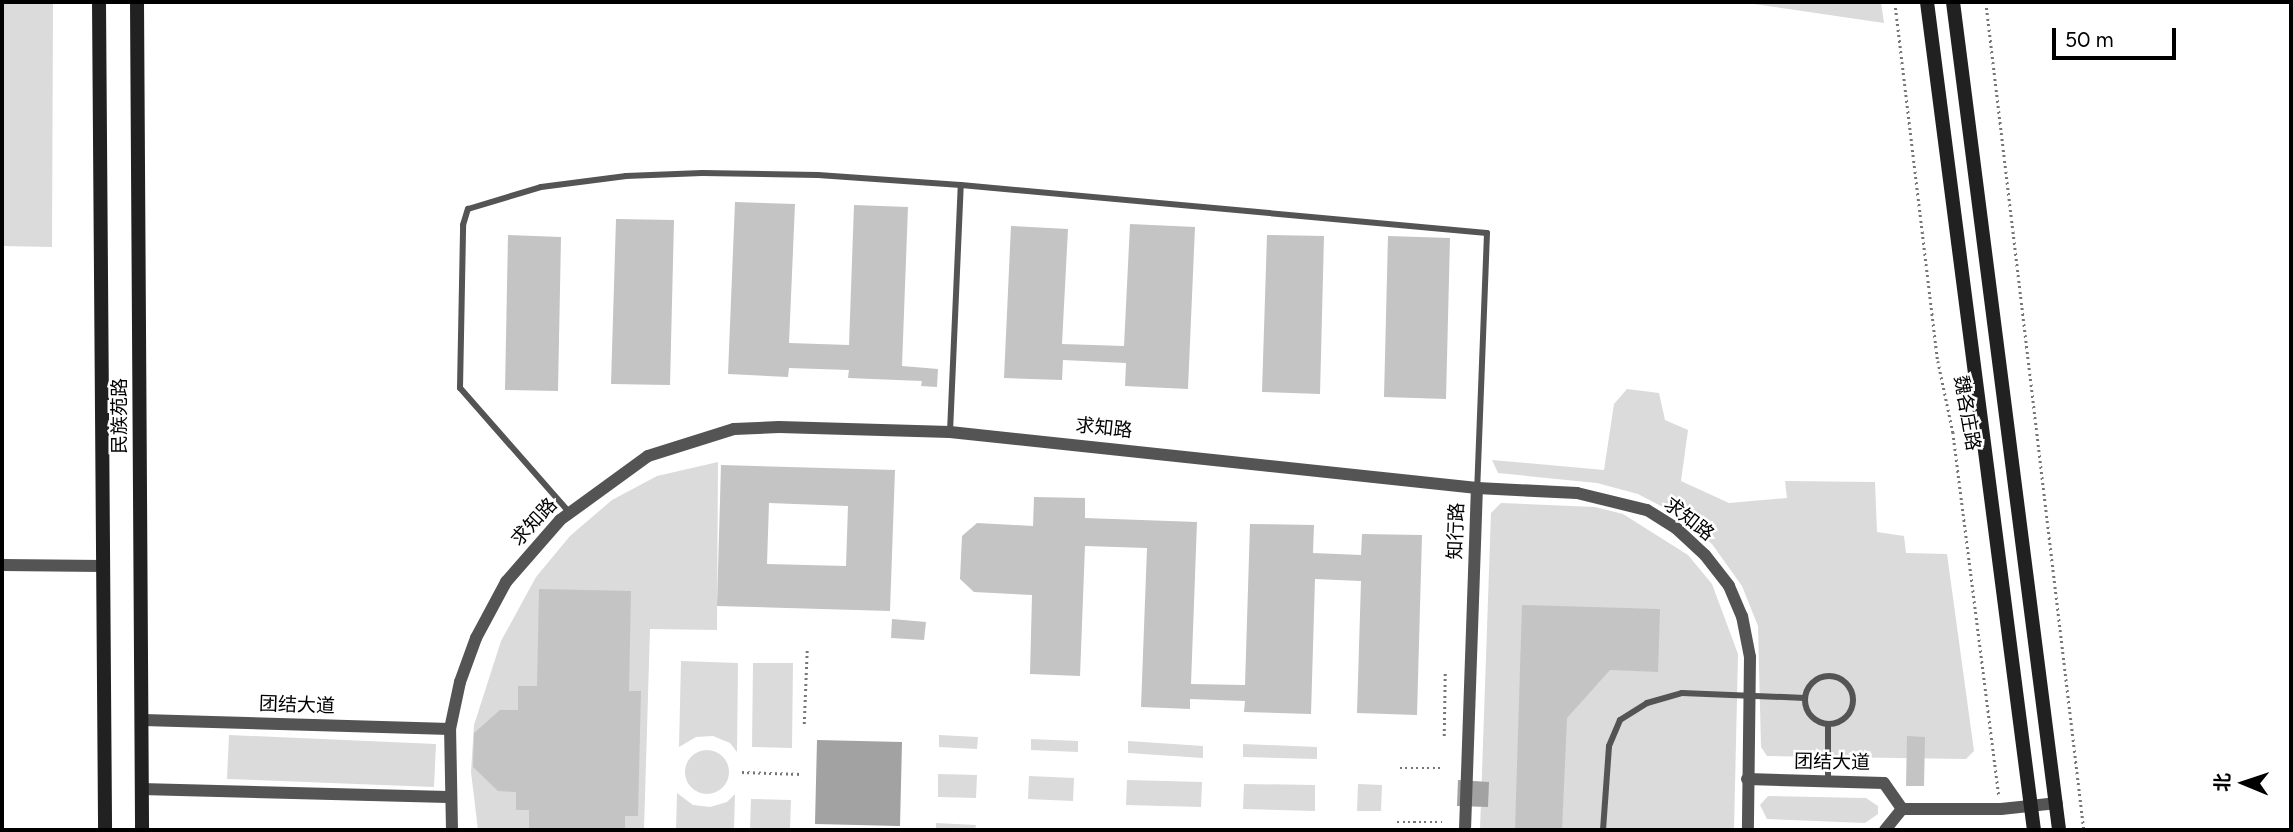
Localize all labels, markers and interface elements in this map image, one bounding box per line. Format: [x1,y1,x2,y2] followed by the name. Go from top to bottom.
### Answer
[2055,14,2179,58] scale bar
[2065,27,2114,52] text: 50 m
[1949,374,1985,452] street label: 魏各庄路
[109,378,131,454] street label: 民族苑路
[1074,414,1134,442] street label: 求知路
[1660,492,1718,546] street label: 求知路
[506,493,562,551] street label: 求知路
[1444,502,1468,560] street label: 知行路
[259,692,335,718] street label: 团结大道
[2209,748,2279,818] north arrow
[1794,750,1870,774] street label: 团结大道
[2211,772,2234,792] text: 北

